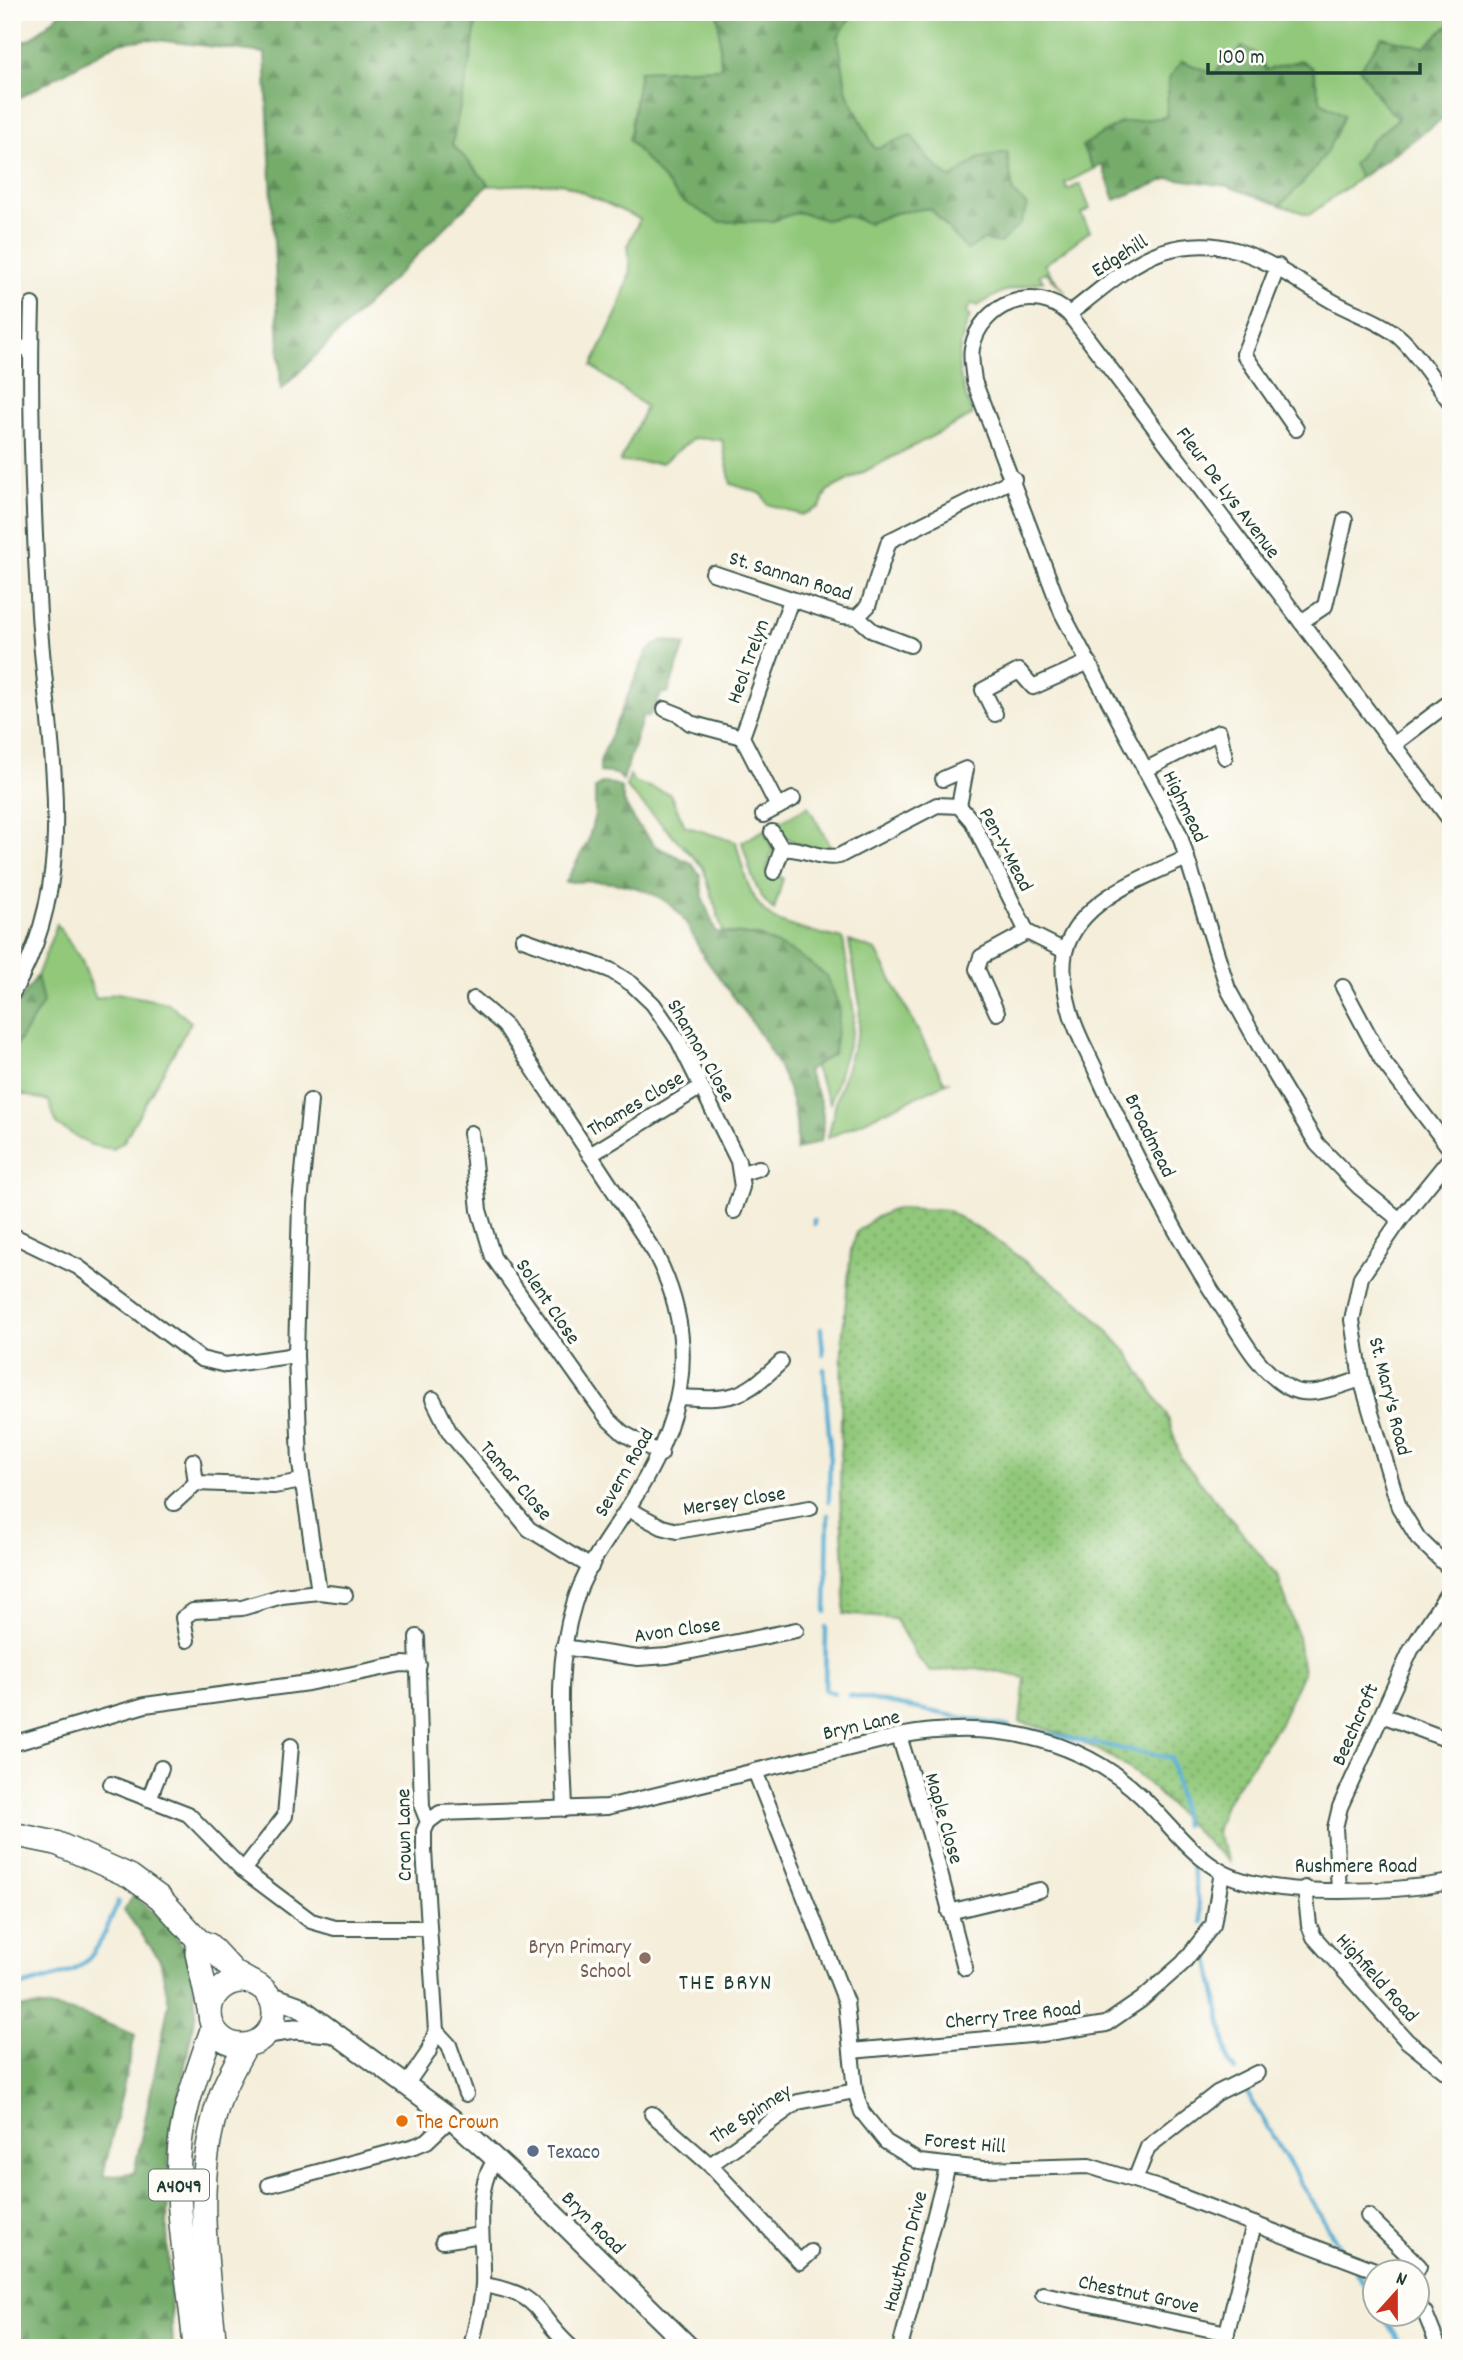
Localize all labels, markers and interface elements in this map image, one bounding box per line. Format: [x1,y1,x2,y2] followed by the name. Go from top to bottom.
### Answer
[1208,32,1419,76] scale bar
[1218,44,1265,74] text: 100 m
[1087,229,1155,287] street label: Edgehill
[1167,422,1286,566] street label: Fleur De Lys Avenue
[725,545,855,611] street label: St. Sannan Road
[721,616,779,708] street label: Heol Trelyn
[1153,766,1214,848] street label: Highmead
[970,803,1039,898] street label: Pen-Y-Mead
[658,994,741,1109] street label: Shannon Close
[583,1065,691,1146] street label: Thames Close
[1115,1089,1182,1183] street label: Broadmead
[507,1254,586,1352] street label: Solent Close
[1359,1334,1417,1459] street label: St. Mary's Road
[588,1424,663,1523] street label: Severn Road
[471,1435,558,1529] street label: Tamar Close
[681,1480,788,1526] street label: Mersey Close
[632,1611,723,1653] street label: Avon Close
[1325,1679,1388,1771] street label: Beechcroft
[820,1704,903,1750] street label: Bryn Lane
[915,1770,969,1868] street label: Maple Close
[390,1788,422,1882] street label: Crown Lane
[1295,1853,1417,1883] street label: Rushmere Road
[1327,1928,1424,2030] street label: Highfield Road
[528,1934,631,1988] place label: Bryn Primary School
[637,1950,653,1966] marker: Bryn Primary School
[679,1968,773,2001] district label: THE BRYN
[944,1995,1083,2039] street label: Cherry Tree Road
[705,2078,799,2153] street label: The Spinney
[416,2109,499,2139] place label: The Crown
[394,2113,410,2129] marker: The Crown
[923,2126,1007,2163] street label: Forest Hill
[547,2139,600,2169] place label: Texaco
[525,2143,541,2159] marker: Texaco
[149,2170,209,2200] road number: A4049
[553,2185,631,2263] street label: Bryn Road
[876,2188,937,2315] street label: Hawthorn Drive
[1362,2258,1432,2328] north arrow
[1392,2266,1410,2295] text: N
[1075,2268,1202,2323] street label: Chestnut Grove

